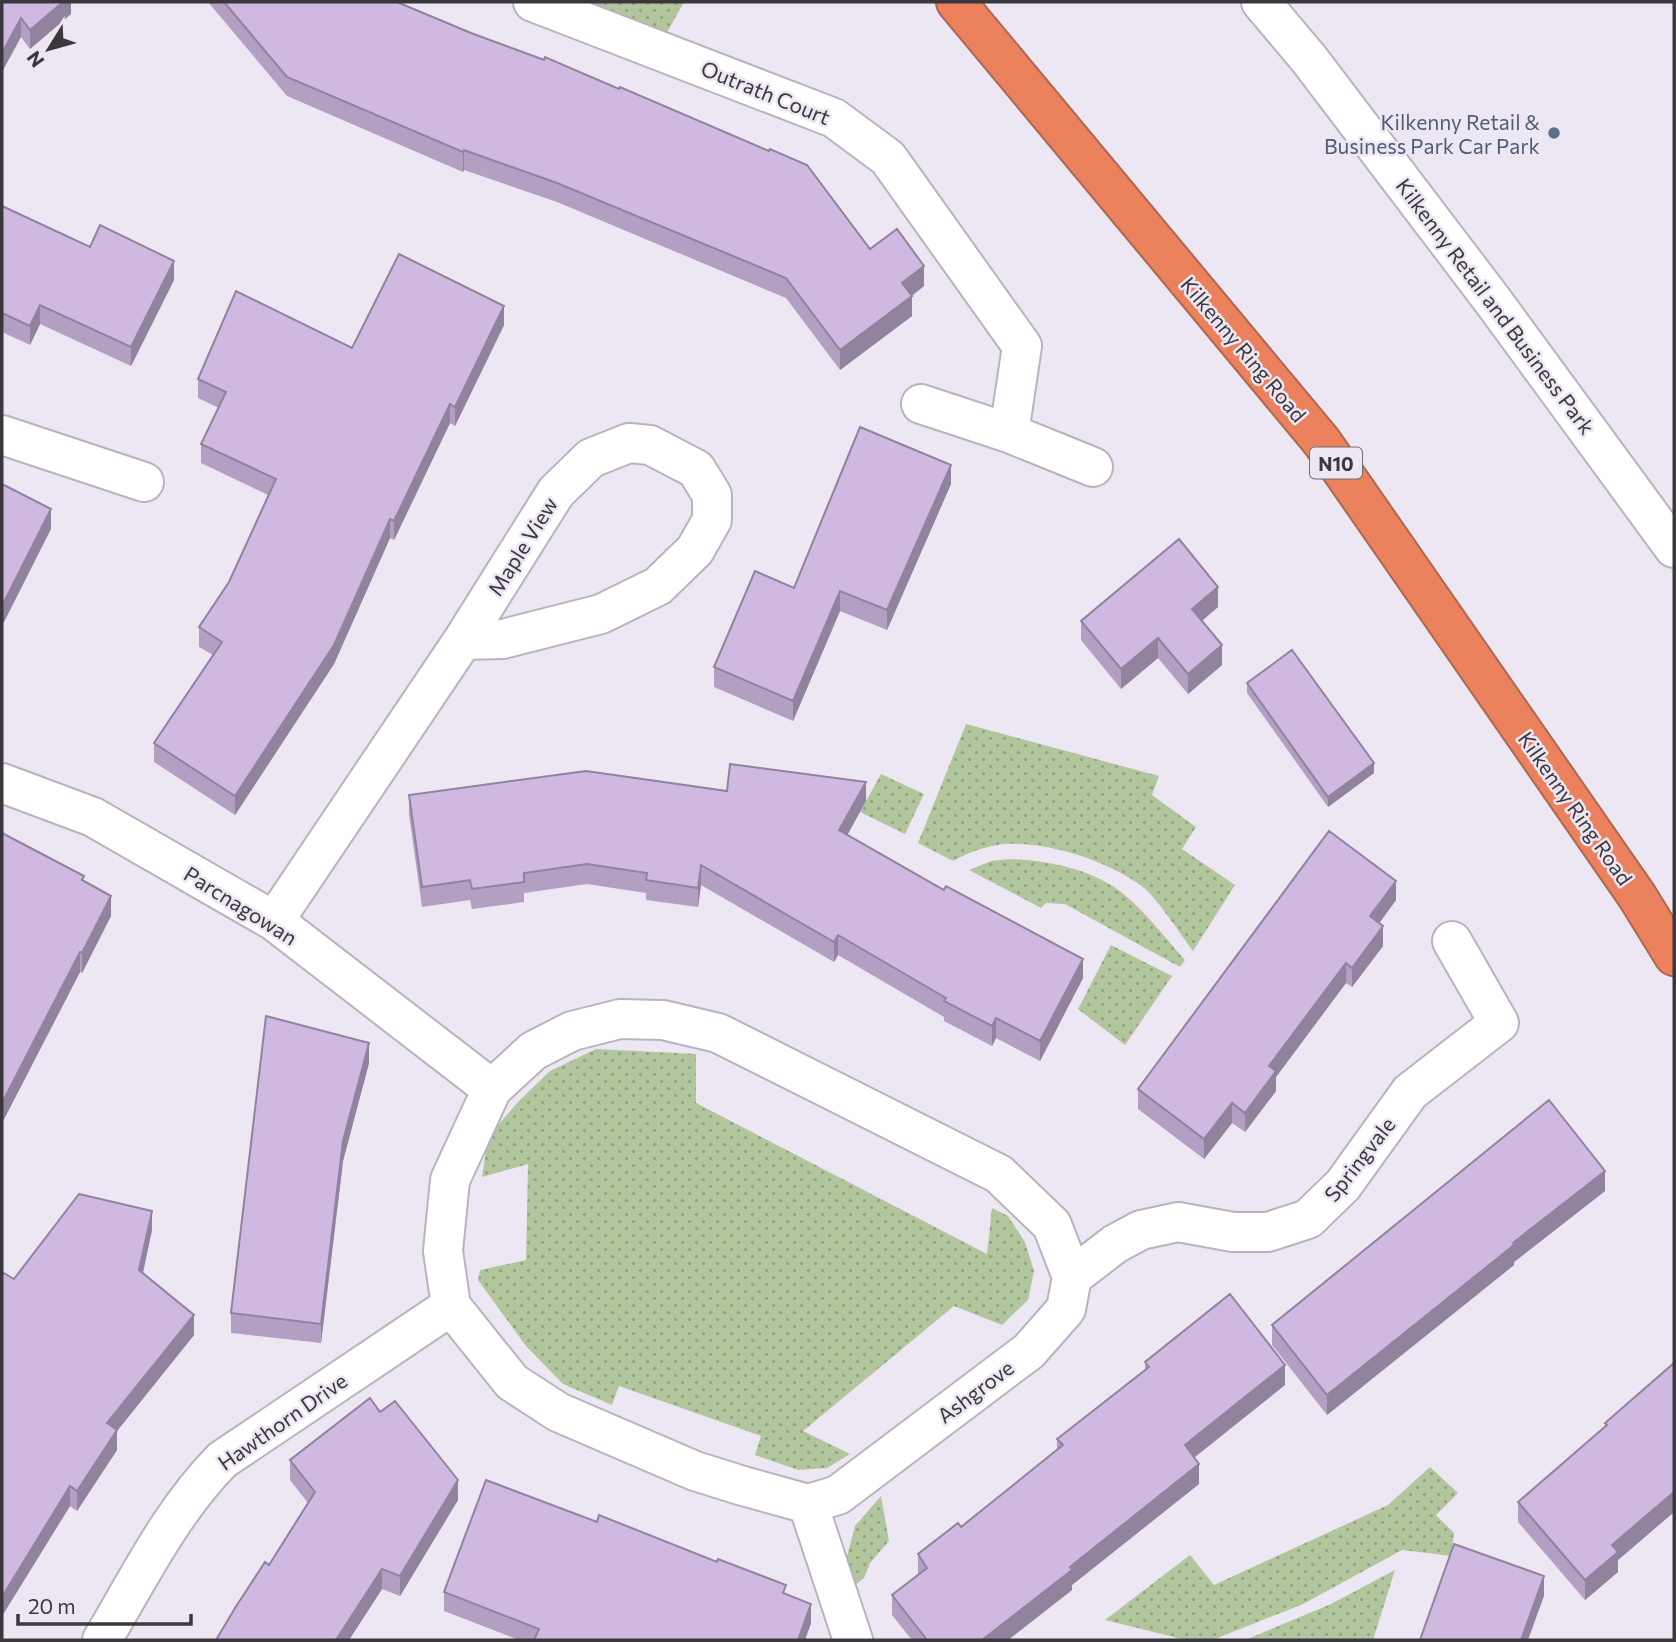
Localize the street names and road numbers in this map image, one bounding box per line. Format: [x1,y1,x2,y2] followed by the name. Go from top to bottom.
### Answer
[698,55,834,129] street label: Outrath Court
[1392,173,1600,439] street label: Kilkenny Retail and Business Park
[1176,271,1312,427] street label: Kilkenny Ring Road
[1310,447,1362,478] road number: N10
[482,492,562,600] street label: Maple View
[1514,727,1638,889] street label: Kilkenny Ring Road
[180,860,302,950] street label: Parcnagowan
[1318,1112,1400,1206] street label: Springvale
[932,1354,1018,1428] street label: Ashgrove
[213,1367,351,1475] street label: Hawthorn Drive

